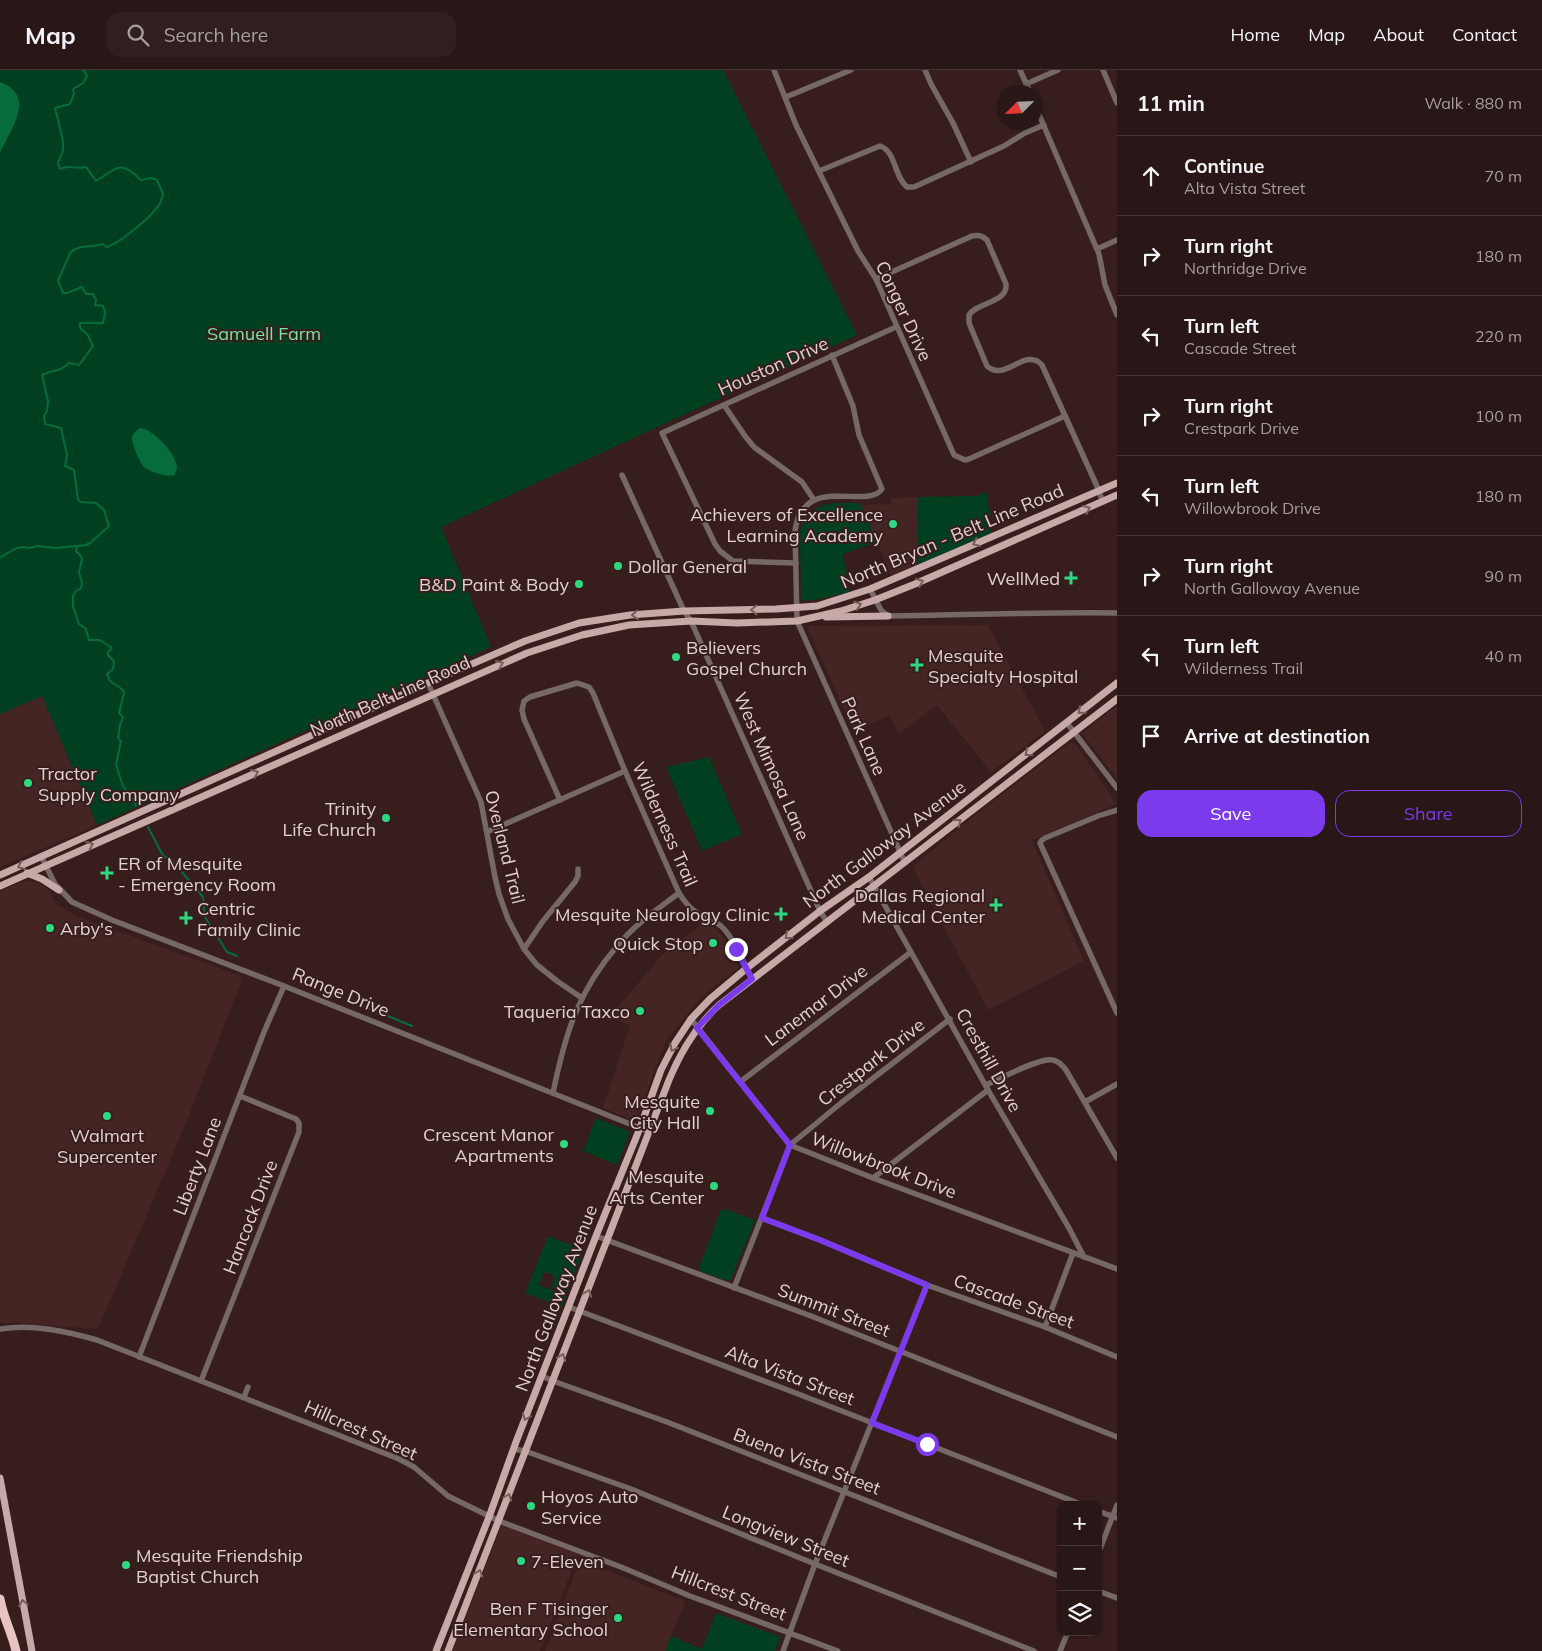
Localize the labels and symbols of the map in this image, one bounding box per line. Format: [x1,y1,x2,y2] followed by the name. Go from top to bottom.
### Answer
[997,85,1042,130] north arrow
[871,257,937,365] street label: Conger Drive
[207,322,321,345] park label: Samuell Farm
[714,331,832,401] street label: Houston Drive
[837,479,1067,593] street label: North Bryan - Belt Line Road
[690,503,883,547] place label: Achievers of Excellence Learning Academy
[1082,504,1091,515] one-way arrow
[887,518,899,530] marker: Achievers of Excellence Learning Academy
[972,537,981,548] one-way arrow
[628,555,747,578] place label: Dollar General
[612,560,624,572] marker: Dollar General
[987,567,1060,590] place label: WellMed
[1064,571,1078,585] marker: WellMed
[419,573,569,596] place label: B&D Paint & Body
[915,577,924,588] one-way arrow
[573,578,585,590] marker: B&D Paint & Body
[853,601,861,611] one-way arrow
[750,604,758,615] one-way arrow
[631,609,639,620] one-way arrow
[686,636,807,680] place label: Believers Gospel Church
[928,644,1078,688] place label: Mesquite Specialty Hospital
[306,650,474,742] street label: North Belt Line Road
[670,651,682,663] marker: Believers Gospel Church
[910,658,924,672] marker: Mesquite Specialty Hospital
[495,660,504,671] one-way arrow
[729,688,815,844] street label: West Mimosa Lane
[837,693,891,779] street label: Park Lane
[1078,706,1087,714] one-way arrow
[1025,748,1034,756] one-way arrow
[627,758,703,890] street label: Wilderness Trail
[38,762,180,806] place label: Tractor Supply Company
[250,768,259,779] one-way arrow
[798,775,970,913] street label: North Galloway Avenue
[22,777,34,789] marker: Tractor Supply Company
[480,788,530,906] street label: Overland Trail
[282,797,376,841] place label: Trinity Life Church
[380,812,392,824] marker: Trinity Life Church
[952,819,962,828] one-way arrow
[85,841,94,852] one-way arrow
[118,852,276,896] place label: ER of Mesquite - Emergency Room
[17,859,26,870] one-way arrow
[100,866,114,880] marker: ER of Mesquite - Emergency Room
[855,884,985,928] place label: Dallas Regional Medical Center
[197,897,301,941] place label: Centric Family Clinic
[989,898,1003,912] marker: Dallas Regional Medical Center
[555,903,770,926] place label: Mesquite Neurology Clinic
[774,907,788,921] marker: Mesquite Neurology Clinic
[179,911,193,925] marker: Centric Family Clinic
[60,917,113,940] place label: Arby's
[44,922,56,934] marker: Arby's
[784,930,794,939] one-way arrow
[613,932,703,955] place label: Quick Stop
[707,937,719,949] marker: Quick Stop
[725,938,748,961] route end
[760,959,872,1051] street label: Lanemar Drive
[289,962,393,1022] street label: Range Drive
[504,1000,630,1023] place label: Taqueria Taxco
[951,1004,1027,1116] street label: Cresthill Drive
[634,1005,646,1017] marker: Taqueria Taxco
[813,1013,929,1111] street label: Crestpark Drive
[669,1042,679,1051] one-way arrow
[624,1090,700,1134] place label: Mesquite City Hall
[704,1105,716,1117] marker: Mesquite City Hall
[101,1110,113,1122] marker: Walmart Supercenter
[168,1114,226,1218] street label: Liberty Lane
[423,1123,554,1167] place label: Crescent Manor Apartments
[57,1124,158,1168] place label: Walmart Supercenter
[808,1127,960,1203] street label: Willowbrook Drive
[558,1138,570,1150] marker: Crescent Manor Apartments
[218,1157,282,1277] street label: Hancock Drive
[609,1165,704,1209] place label: Mesquite Arts Center
[708,1180,720,1192] marker: Mesquite Arts Center
[510,1201,602,1395] street label: North Galloway Avenue
[951,1269,1077,1333] street label: Cascade Street
[775,1278,893,1342] street label: Summit Street
[582,1289,592,1297] one-way arrow
[722,1340,858,1410] street label: Alta Vista Street
[556,1353,566,1362] one-way arrow
[301,1395,421,1465] street label: Hillcrest Street
[522,1412,532,1421] one-way arrow
[730,1422,884,1500] street label: Buena Vista Street
[916,1433,939,1456] route start
[541,1485,638,1529] place label: Hoyos Auto Service
[502,1494,512,1502] one-way arrow
[525,1500,537,1512] marker: Hoyos Auto Service
[719,1500,853,1572] street label: Longview Street
[136,1544,303,1588] place label: Mesquite Friendship Baptist Church
[531,1550,604,1573] place label: 7-Eleven
[515,1555,527,1567] marker: 7-Eleven
[120,1559,132,1571] marker: Mesquite Friendship Baptist Church
[668,1561,790,1625] street label: Hillcrest Street
[472,1569,483,1578] one-way arrow
[453,1597,608,1641] place label: Ben F Tisinger Elementary School
[18,1599,29,1607] one-way arrow
[612,1612,624,1624] marker: Ben F Tisinger Elementary School

